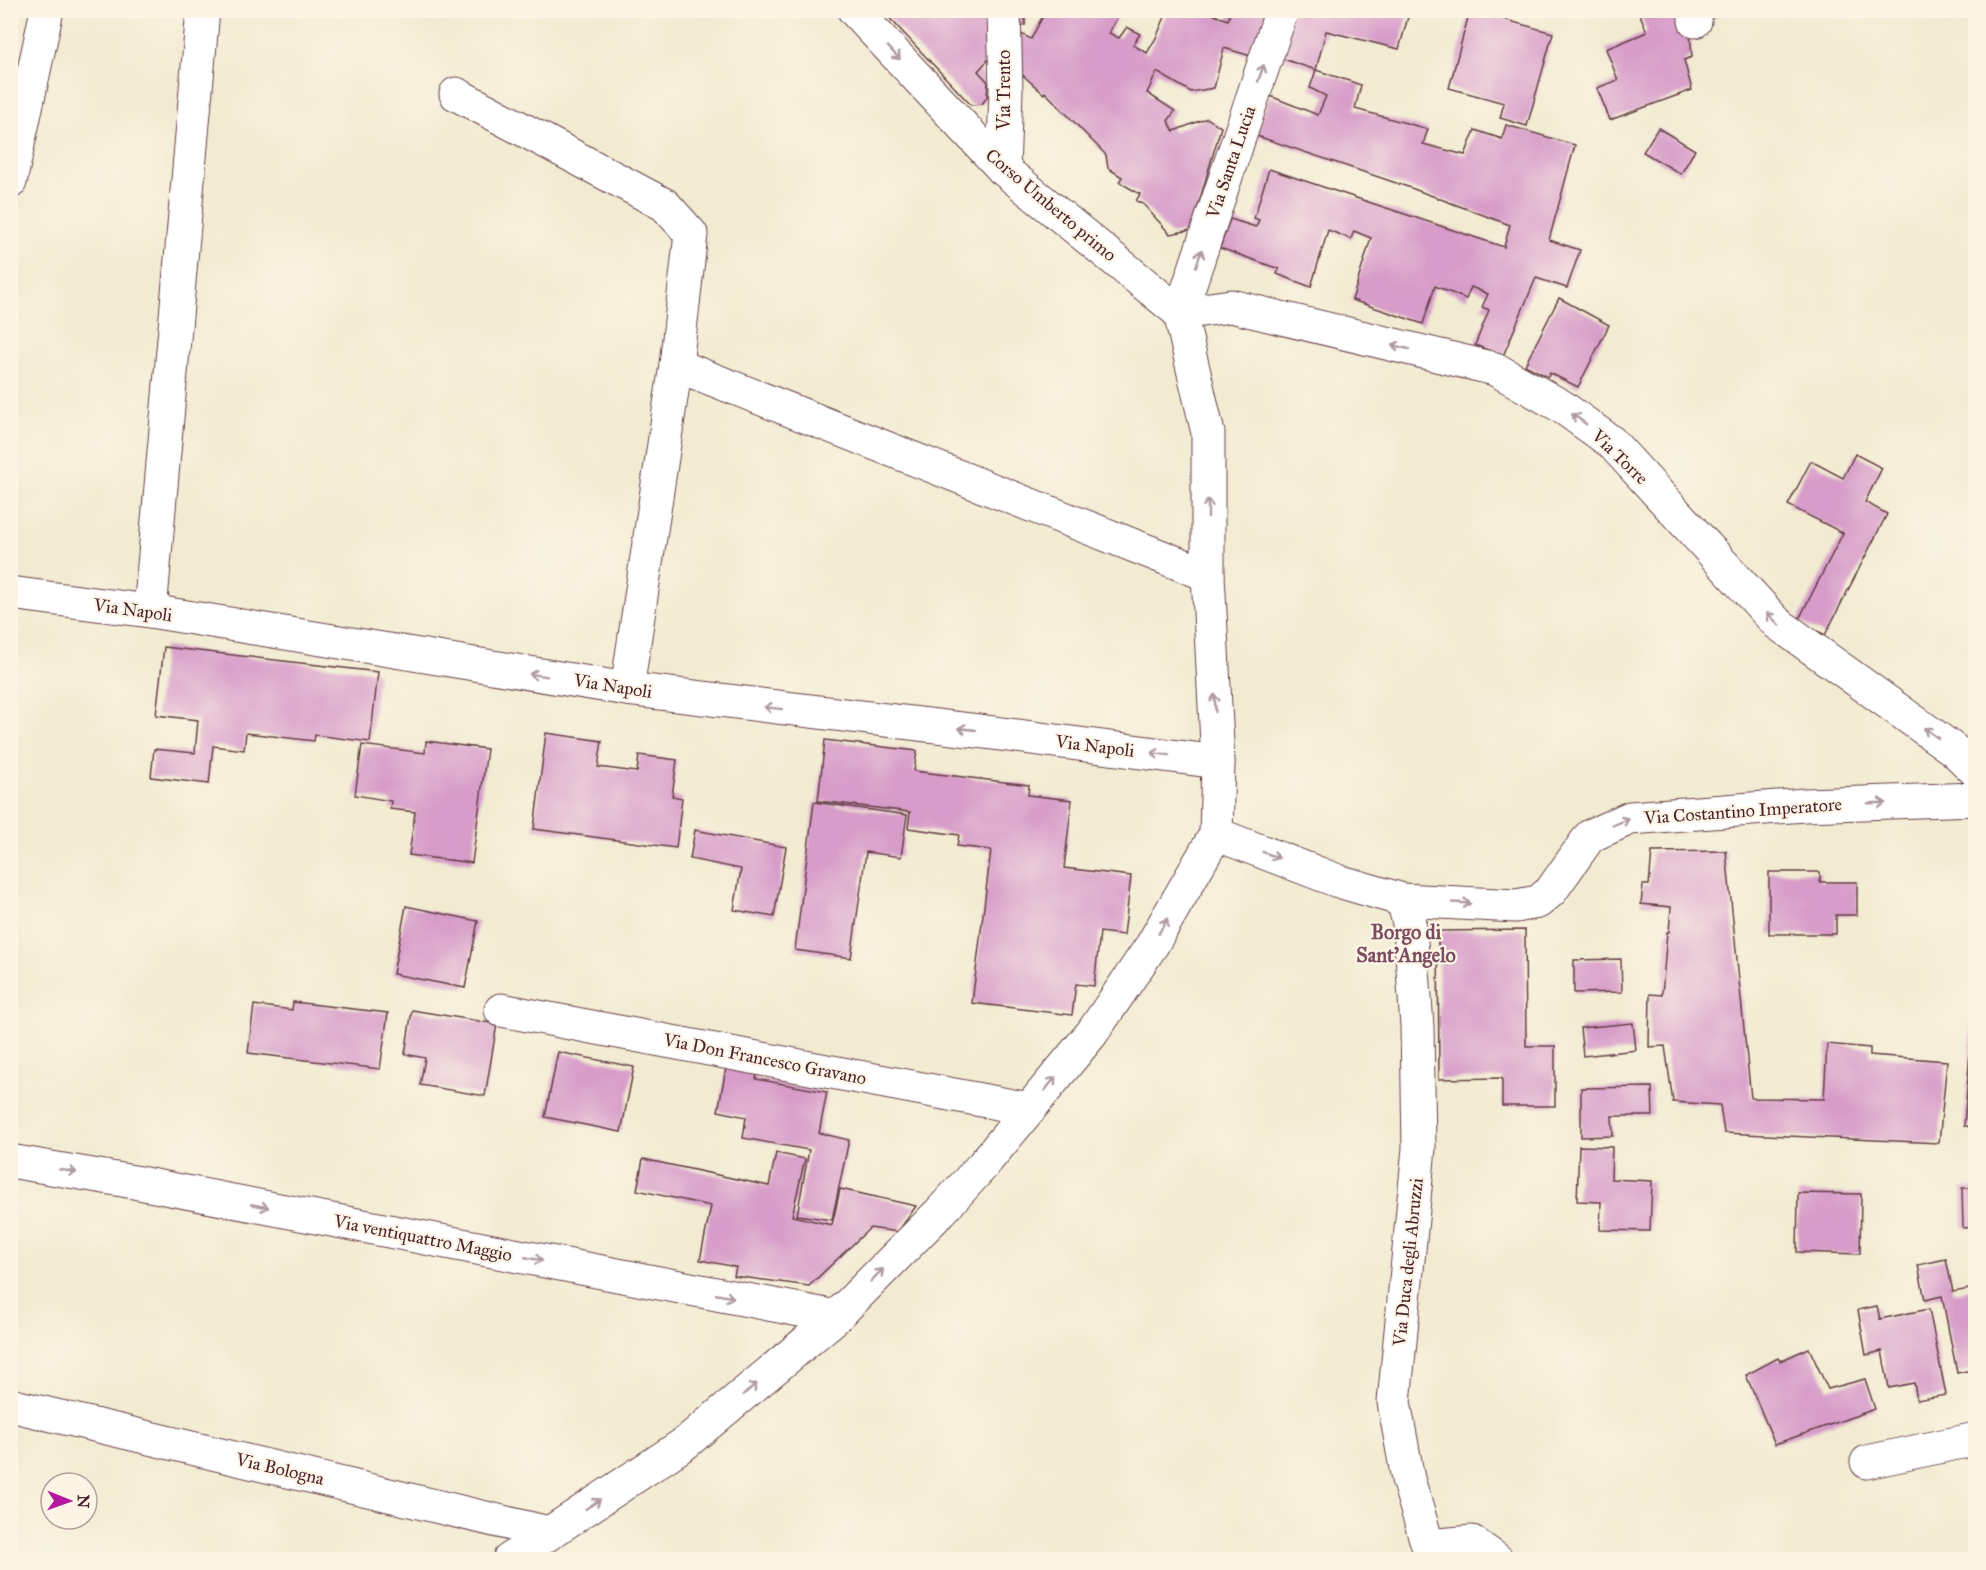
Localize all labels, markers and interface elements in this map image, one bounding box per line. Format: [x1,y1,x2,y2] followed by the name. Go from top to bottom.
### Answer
[887,46,902,61] one-way arrow
[993,50,1015,131] street label: Via Trento
[1256,64,1267,83] one-way arrow
[1201,103,1261,222] street label: Via Santa Lucia
[981,144,1121,266] street label: Corso Umberto primo
[1194,249,1205,268] one-way arrow
[1391,341,1410,353] one-way arrow
[1572,413,1588,425] one-way arrow
[1587,424,1653,489] street label: Via Torre
[1202,499,1214,519] one-way arrow
[91,593,174,626] street label: Via Napoli
[1766,611,1781,626] one-way arrow
[529,669,548,680] one-way arrow
[571,669,654,703] street label: Via Napoli
[1209,694,1220,714] one-way arrow
[763,702,783,713] one-way arrow
[957,724,977,735] one-way arrow
[1923,727,1939,739] one-way arrow
[1053,730,1136,762] street label: Via Napoli
[1151,748,1170,759] one-way arrow
[1642,793,1843,829] street label: Via Costantino Imperatore
[1867,797,1887,808] one-way arrow
[1611,816,1629,827] one-way arrow
[1261,850,1280,861] one-way arrow
[1451,898,1471,909] one-way arrow
[1158,918,1170,935] one-way arrow
[1356,920,1456,968] district label: Borgo di Sant'Angelo
[661,1028,868,1089] street label: Via Don Francesco Gravano
[1043,1076,1056,1092] one-way arrow
[58,1165,78,1176] one-way arrow
[1388,1177,1429,1348] street label: Via Duca degli Abruzzi
[250,1201,269,1212] one-way arrow
[331,1210,514,1267] street label: Via ventiquattro Maggio
[524,1254,543,1265] one-way arrow
[870,1268,885,1283] one-way arrow
[715,1291,735,1302] one-way arrow
[742,1382,757,1396] one-way arrow
[233,1448,327,1491] street label: Via Bologna
[39,1471,99,1531] north arrow
[74,1494,93,1509] text: N
[584,1498,601,1511] one-way arrow

